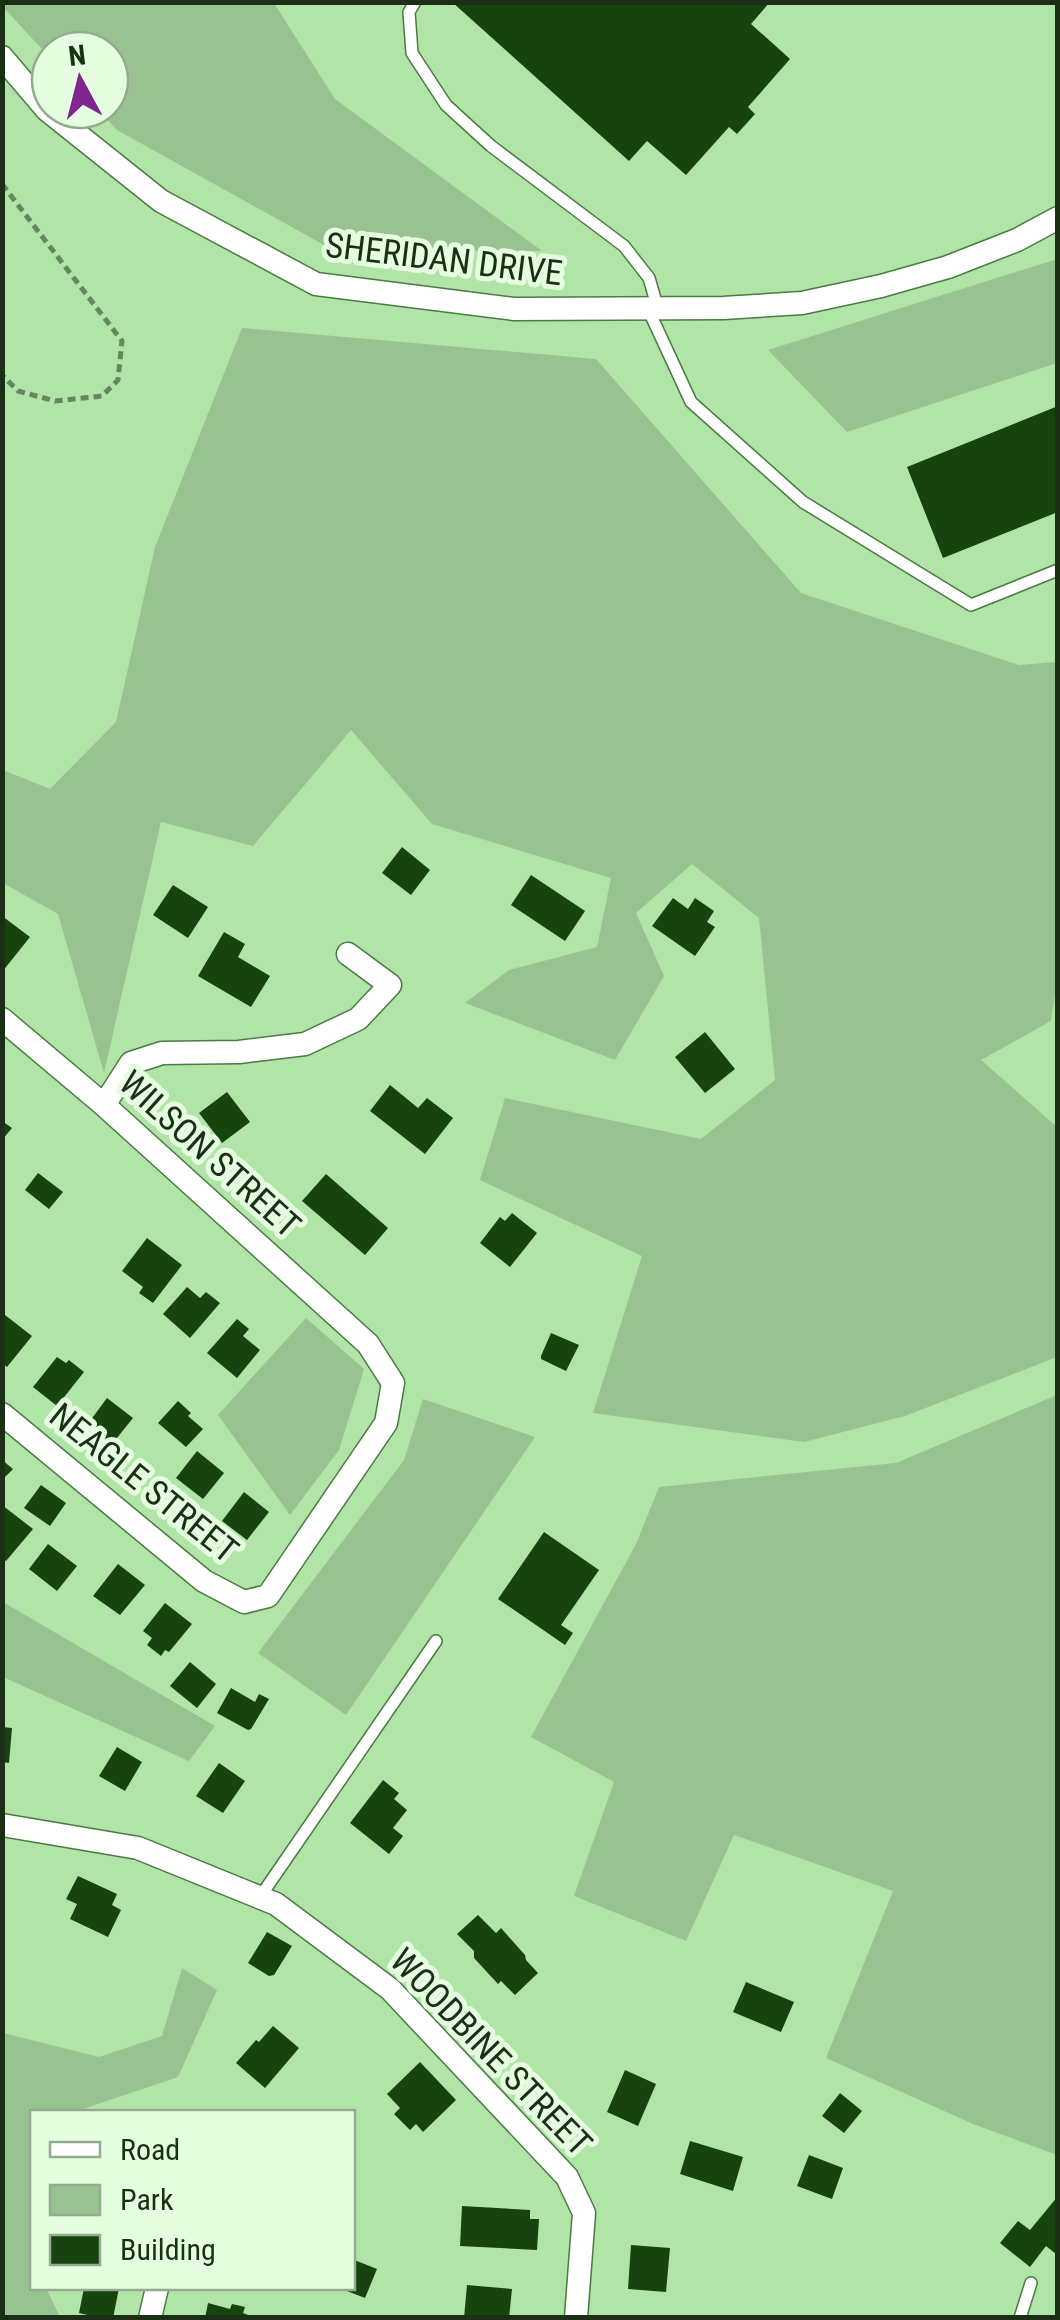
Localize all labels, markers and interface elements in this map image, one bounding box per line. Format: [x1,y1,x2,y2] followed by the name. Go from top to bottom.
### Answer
[30,30,130,130] north arrow
[66,38,88,73] text: N
[323,225,565,294] street label: SHERIDAN DRIVE
[111,1062,309,1246] street label: WILSON STREET
[41,1395,246,1572] street label: NEAGLE STREET
[381,1940,600,2164] street label: WOODBINE STREET
[30,2110,355,2290] legend
[120,2132,180,2167] text: Road
[120,2182,174,2217] text: Park
[120,2232,216,2267] text: Building

